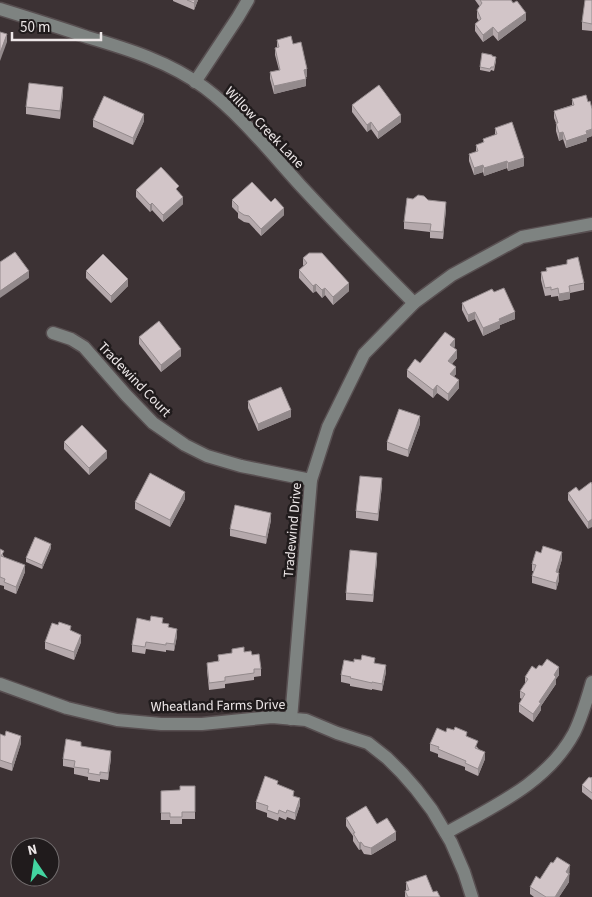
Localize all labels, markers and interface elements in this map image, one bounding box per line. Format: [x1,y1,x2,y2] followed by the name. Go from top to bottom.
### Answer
[12,10,101,42] scale bar
[20,17,50,38] text: 50 m
[220,82,309,173] street label: Willow Creek Lane
[93,338,176,422] street label: Tradewind Court
[279,482,307,578] street label: Tradewind Drive
[150,695,286,717] street label: Wheatland Farms Drive
[10,837,60,887] north arrow
[26,840,39,861] text: N

